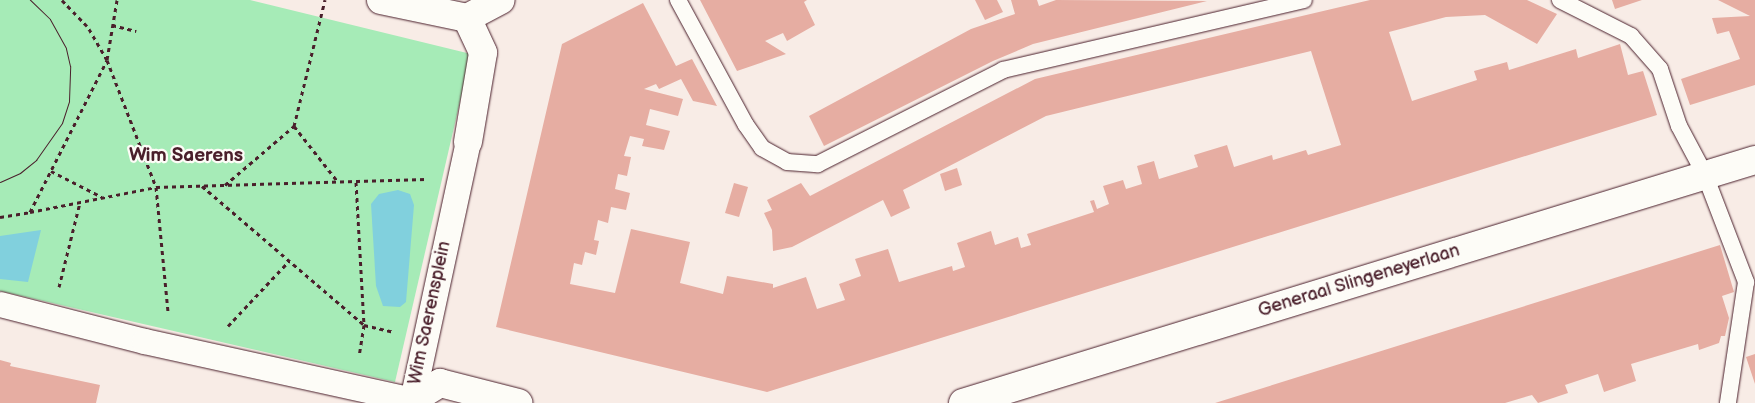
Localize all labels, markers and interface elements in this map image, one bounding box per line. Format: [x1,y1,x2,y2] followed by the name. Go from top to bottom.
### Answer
[129,145,243,167] district label: Wim Saerens
[404,239,456,387] street label: Wim Saerensplein
[1255,240,1463,322] street label: Generaal Slingeneyerlaan

